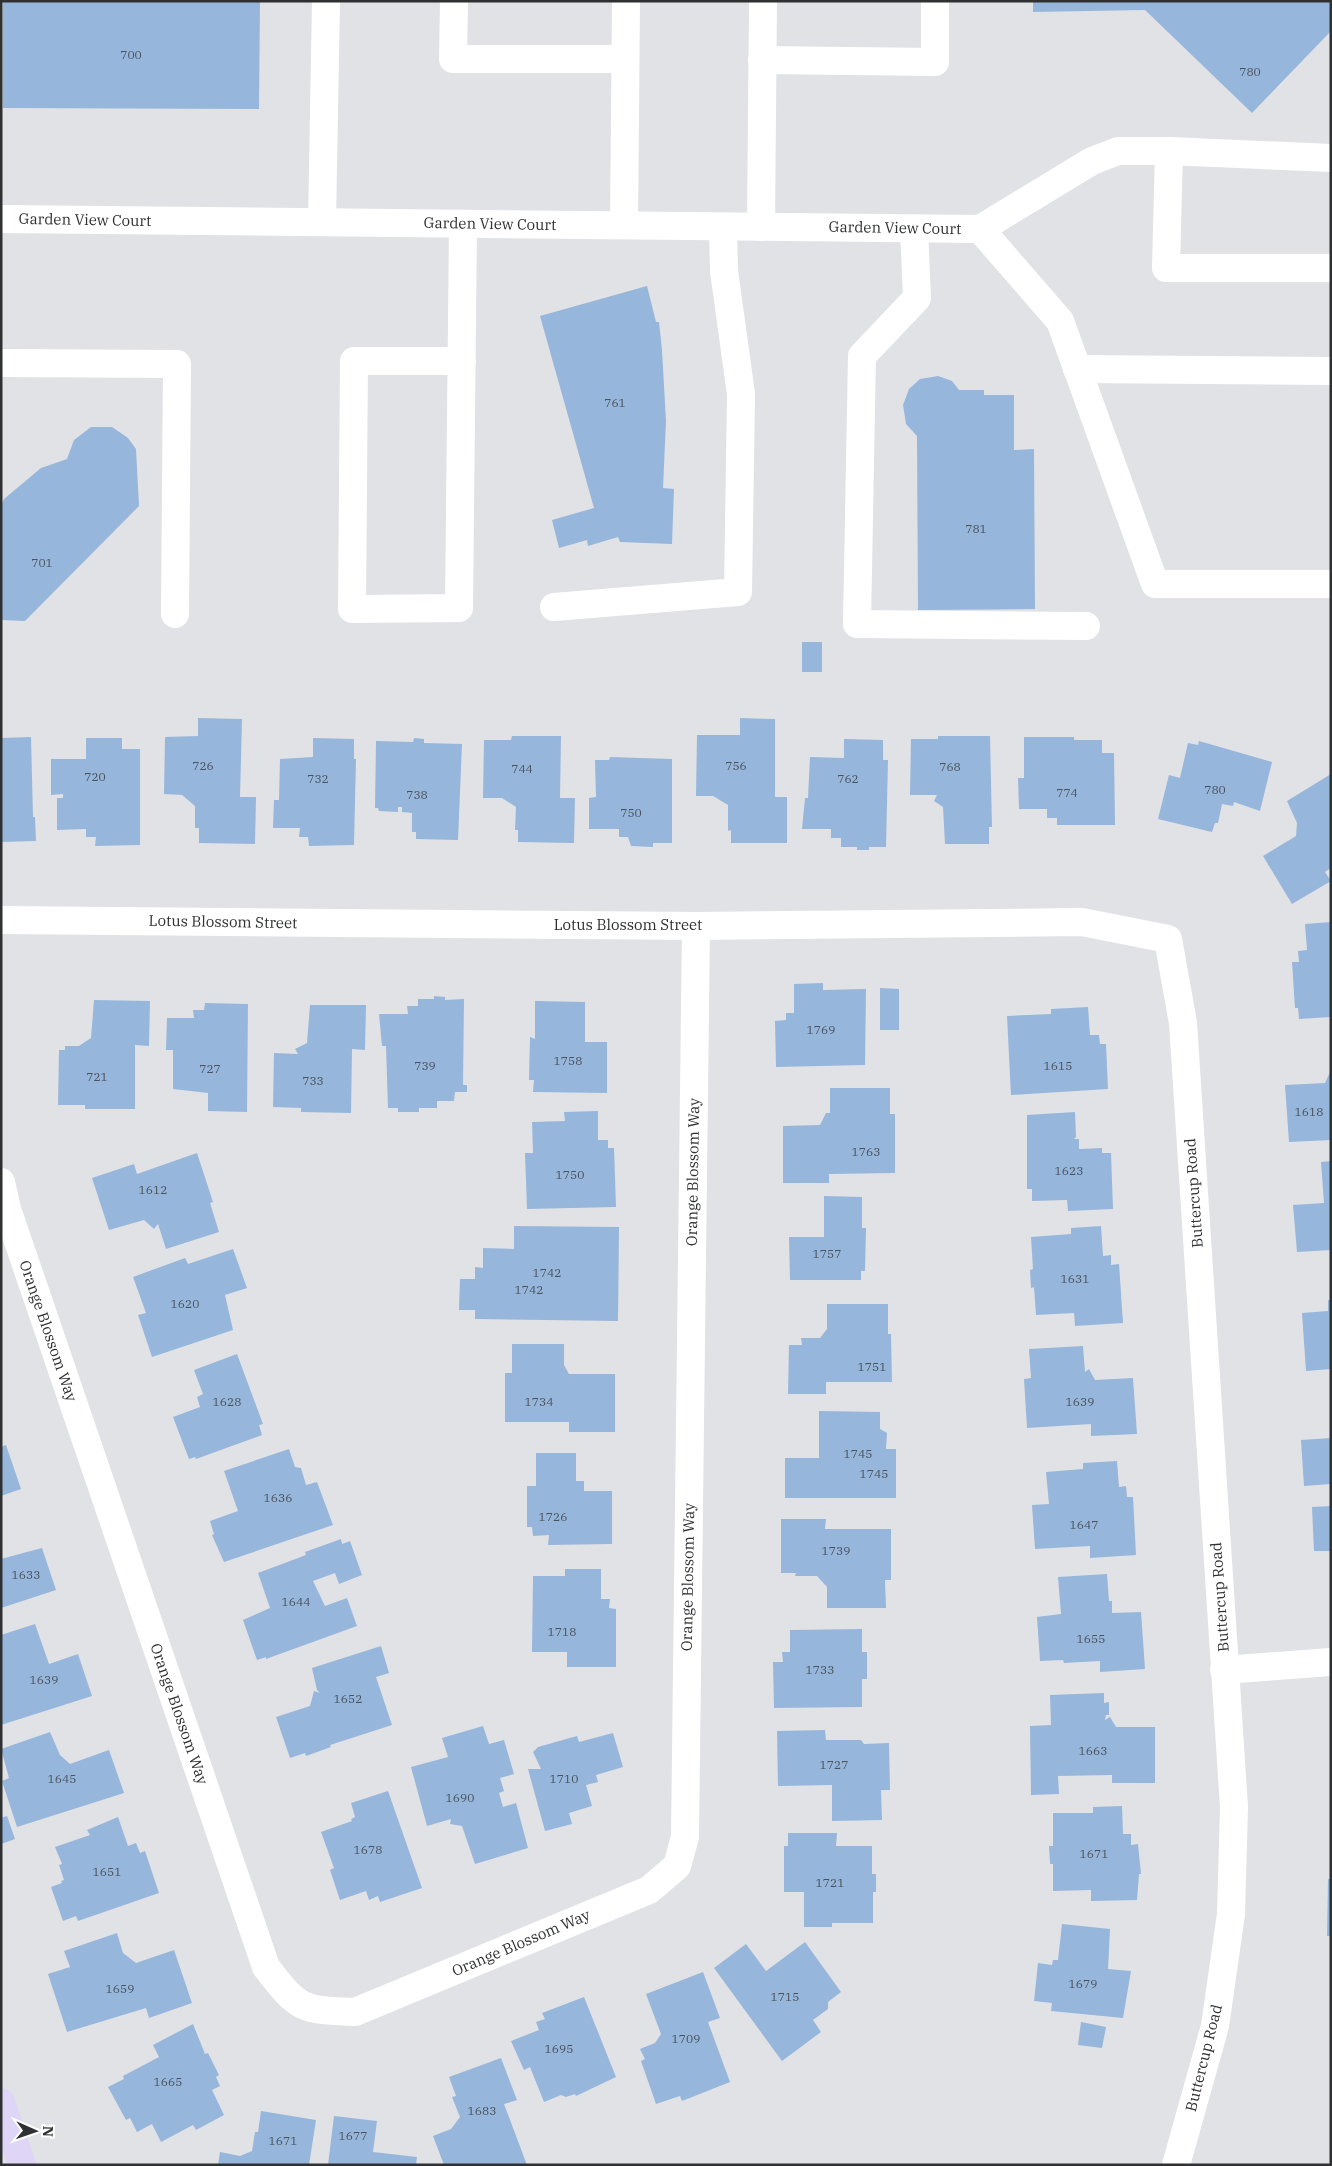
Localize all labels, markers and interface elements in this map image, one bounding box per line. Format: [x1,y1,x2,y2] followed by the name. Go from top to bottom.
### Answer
[120,47,142,62] house number: 700
[1239,64,1261,79] house number: 780
[18,209,152,230] street label: Garden View Court
[423,213,557,234] street label: Garden View Court
[828,217,962,238] street label: Garden View Court
[604,395,626,410] house number: 761
[965,521,987,536] house number: 781
[31,555,53,570] house number: 701
[192,758,214,773] house number: 726
[725,758,747,773] house number: 756
[939,759,961,774] house number: 768
[511,761,533,776] house number: 744
[84,769,106,784] house number: 720
[307,771,329,786] house number: 732
[837,771,859,786] house number: 762
[1204,782,1226,797] house number: 780
[1056,785,1078,800] house number: 774
[406,787,428,802] house number: 738
[620,805,642,820] house number: 750
[149,911,298,932] street label: Lotus Blossom Street
[554,915,702,934] street label: Lotus Blossom Street
[807,1022,835,1037] house number: 1769
[554,1053,582,1068] house number: 1758
[414,1058,436,1073] house number: 739
[1044,1058,1072,1073] house number: 1615
[199,1061,221,1076] house number: 727
[86,1069,108,1084] house number: 721
[302,1073,324,1088] house number: 733
[682,1098,703,1246] street label: Orange Blossom Way
[1295,1104,1323,1119] house number: 1618
[1180,1138,1207,1248] street label: Buttercup Road
[852,1144,880,1159] house number: 1763
[1055,1163,1083,1178] house number: 1623
[556,1167,584,1182] house number: 1750
[139,1182,167,1197] house number: 1612
[813,1246,841,1261] house number: 1757
[15,1258,82,1404] street label: Orange Blossom Way
[533,1265,561,1280] house number: 1742
[1061,1271,1089,1286] house number: 1631
[515,1282,543,1297] house number: 1742
[171,1296,199,1311] house number: 1620
[858,1359,886,1374] house number: 1751
[213,1394,241,1409] house number: 1628
[525,1394,553,1409] house number: 1734
[1066,1394,1094,1409] house number: 1639
[844,1446,872,1461] house number: 1745
[860,1466,888,1481] house number: 1745
[264,1490,292,1505] house number: 1636
[677,1503,698,1651] street label: Orange Blossom Way
[539,1509,567,1524] house number: 1726
[1070,1517,1098,1532] house number: 1647
[1206,1542,1233,1652] street label: Buttercup Road
[822,1543,850,1558] house number: 1739
[12,1567,40,1582] house number: 1633
[282,1594,310,1609] house number: 1644
[548,1624,576,1639] house number: 1718
[1077,1631,1105,1646] house number: 1655
[146,1641,213,1787] street label: Orange Blossom Way
[806,1662,834,1677] house number: 1733
[30,1672,58,1687] house number: 1639
[334,1691,362,1706] house number: 1652
[1079,1743,1107,1758] house number: 1663
[820,1757,848,1772] house number: 1727
[48,1771,76,1786] house number: 1645
[550,1771,578,1786] house number: 1710
[446,1790,474,1805] house number: 1690
[354,1842,382,1857] house number: 1678
[1080,1846,1108,1861] house number: 1671
[93,1864,121,1879] house number: 1651
[816,1875,844,1890] house number: 1721
[449,1905,593,1980] street label: Orange Blossom Way
[1069,1976,1097,1991] house number: 1679
[106,1981,134,1996] house number: 1659
[771,1989,799,2004] house number: 1715
[1181,2002,1226,2113] street label: Buttercup Road
[672,2031,700,2046] house number: 1709
[545,2041,573,2056] house number: 1695
[154,2074,182,2089] house number: 1665
[468,2103,496,2118] house number: 1683
[10,2106,60,2156] north arrow
[39,2126,57,2137] text: N
[339,2128,367,2143] house number: 1677
[269,2133,297,2148] house number: 1671

